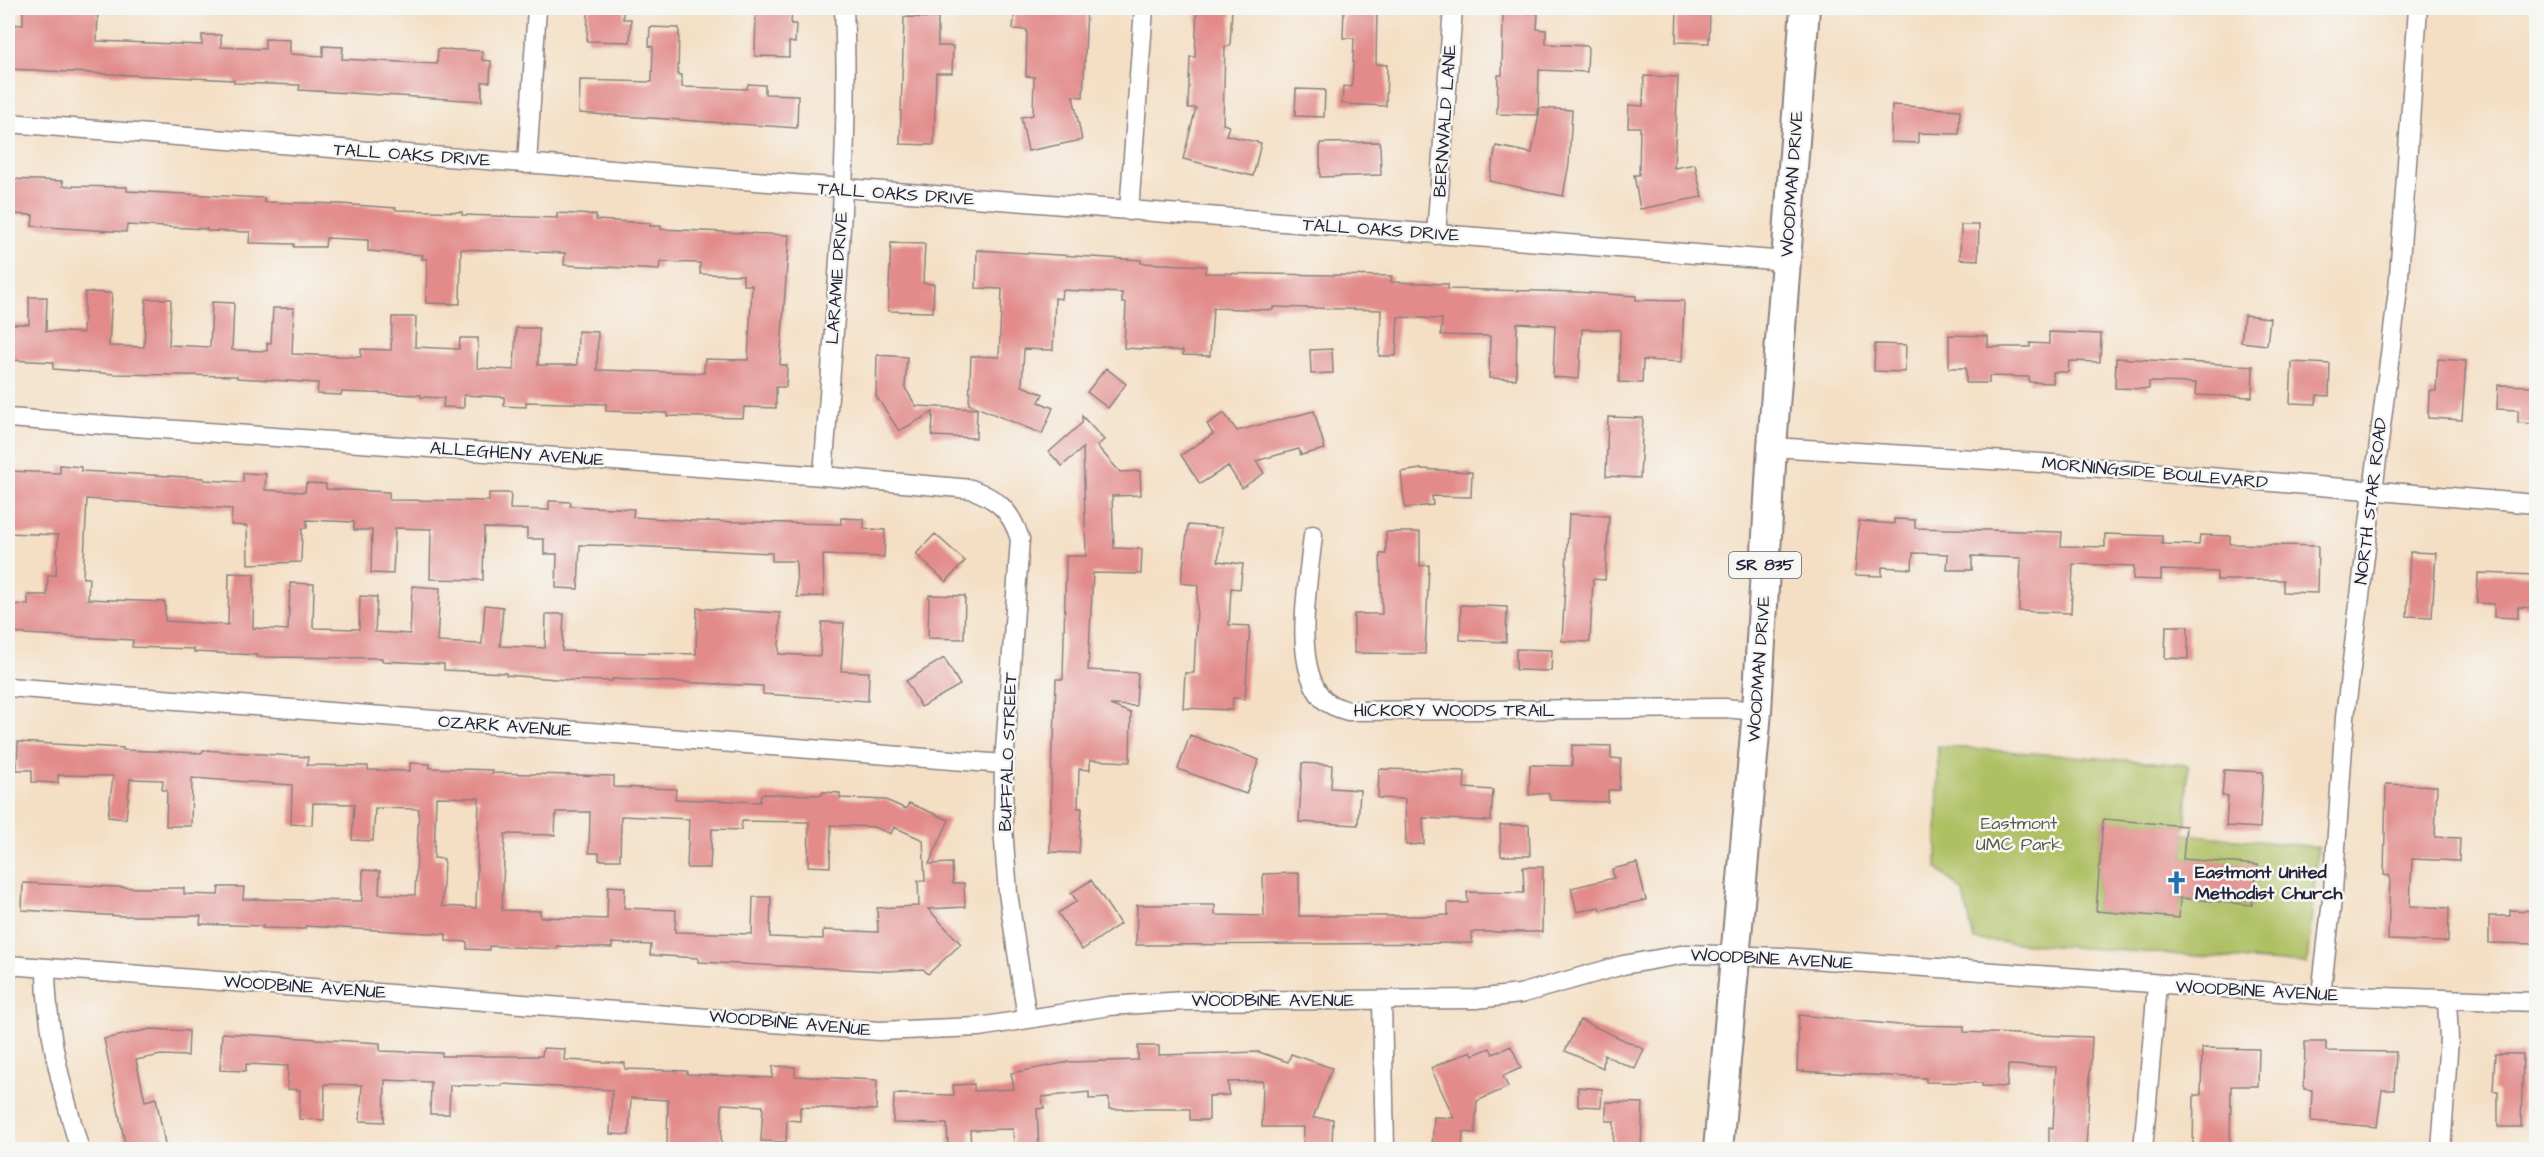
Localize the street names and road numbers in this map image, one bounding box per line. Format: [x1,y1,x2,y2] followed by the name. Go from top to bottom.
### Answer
[1427,43,1463,198] street label: BERNWALD LANE
[1774,110,1810,258] street label: WOODMAN DRIVE
[333,137,492,173] street label: TALL OAKS DRIVE
[817,176,976,212] street label: TALL OAKS DRIVE
[820,210,854,345] street label: LARAMIE DRIVE
[1302,212,1461,248] street label: TALL OAKS DRIVE
[2348,416,2394,586] street label: NORTH STAR ROAD
[429,435,605,473] street label: ALLEGHENY AVENUE
[2041,451,2269,495] street label: MORNINGSIDE BOULEVARD
[1729,552,1801,578] road number: SR 835
[1741,595,1777,743] street label: WOODMAN DRIVE
[993,671,1023,832] street label: BUFFALO STREET
[1353,698,1555,723] street label: HICKORY WOODS TRAIL
[437,709,573,743] street label: OZARK AVENUE
[1690,942,1854,976] street label: WOODBINE AVENUE
[223,969,387,1005] street label: WOODBINE AVENUE
[2175,974,2339,1008] street label: WOODBINE AVENUE
[1192,988,1355,1013] street label: WOODBINE AVENUE
[708,1003,873,1043] street label: WOODBINE AVENUE

